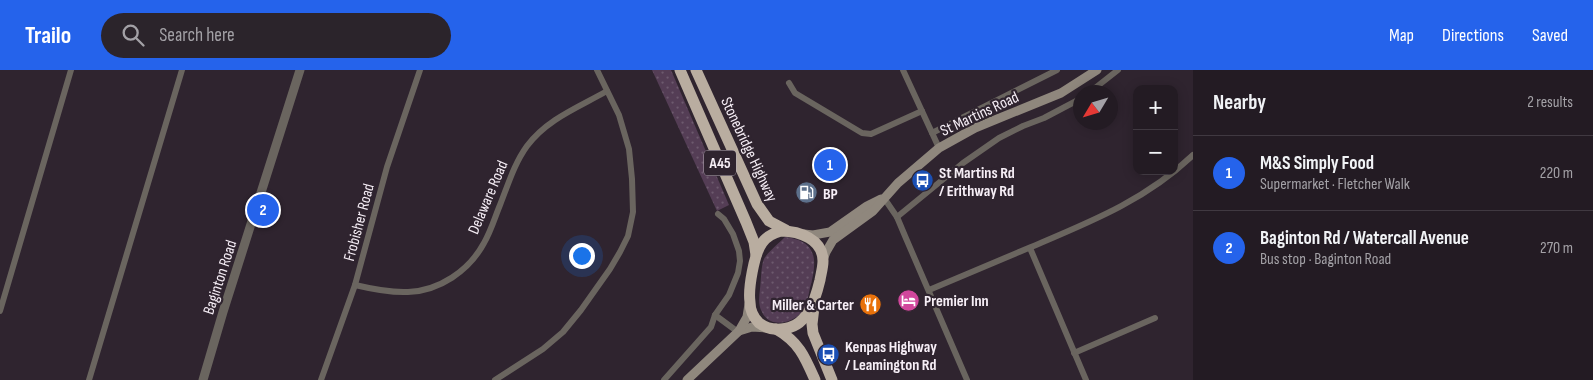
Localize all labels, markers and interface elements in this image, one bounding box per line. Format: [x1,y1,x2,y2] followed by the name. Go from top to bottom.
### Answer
[101,13,451,58] search box
[25,21,71,50] text: Trailo
[119,21,147,49] icon: search
[159,24,235,47] text: Search here
[1389,25,1414,46] text: Map
[1442,25,1504,46] text: Directions
[1532,25,1568,46] text: Saved
[1073,85,1118,130] north arrow
[1133,85,1178,175] map controls
[1133,85,1178,130] button: +
[937,88,1022,141] street label: St Martins Road
[1213,90,1266,115] text: Nearby
[1527,93,1573,112] text: 2 results
[716,94,781,205] street label: Stonebridge Highway
[1133,130,1178,175] button: −
[814,146,846,184] pin: 1
[704,150,736,176] road number: A45
[1260,152,1374,175] text: M&S Simply Food
[464,158,512,237] street label: Delaware Road
[939,164,1015,201] place label: St Martins Rd / Erithway Rd
[1226,164,1232,183] text: 1
[1540,164,1573,183] text: 220 m
[911,169,935,193] bus stop icon: St Martins Rd / Erithway Rd
[1260,175,1410,194] text: Supermarket · Fletcher Walk
[795,181,819,205] fuel station icon: BP
[340,182,379,263] street label: Frobisher Road
[823,185,838,204] place label: BP
[247,191,279,229] pin: 2
[1260,227,1469,250] text: Baginton Rd / Watercall Avenue
[199,238,241,317] street label: Baginton Road
[1225,239,1233,258] text: 2
[1540,239,1573,258] text: 270 m
[569,243,595,269] your location
[1260,250,1391,269] text: Bus stop · Baginton Road
[896,288,920,312] hotel icon: Premier Inn
[858,292,882,316] restaurant icon: Miller & Carter
[924,292,989,311] place label: Premier Inn
[772,296,854,315] place label: Miller & Carter
[845,338,937,375] place label: Kenpas Highway / Leamington Rd
[817,343,841,367] bus stop icon: Kenpas Highway / Leamington Rd

